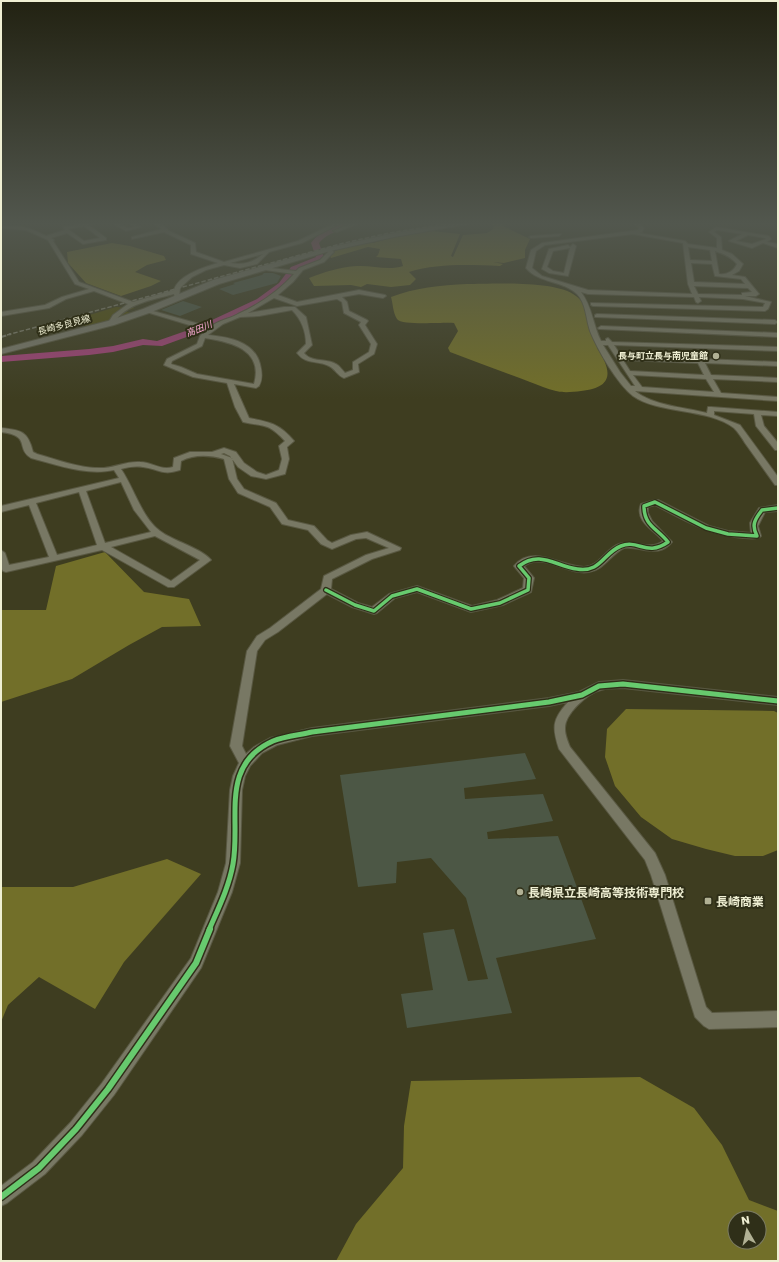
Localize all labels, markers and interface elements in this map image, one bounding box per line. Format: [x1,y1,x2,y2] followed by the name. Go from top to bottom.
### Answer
[36,312,93,338] street label: 長崎多良見線
[184,318,215,340] water label: 高田川
[618,350,708,362] place label: 長与町立長与南児童館
[711,351,721,361] marker: 長与町立長与南児童館
[528,884,684,901] place label: 長崎県立長崎高等技術専門校
[515,887,525,897] marker: 長崎県立長崎高等技術専門校
[716,893,764,910] place label: 長崎商業
[703,896,713,906] marker: 長崎商業
[727,1210,767,1250] north arrow
[740,1212,751,1229] text: N

